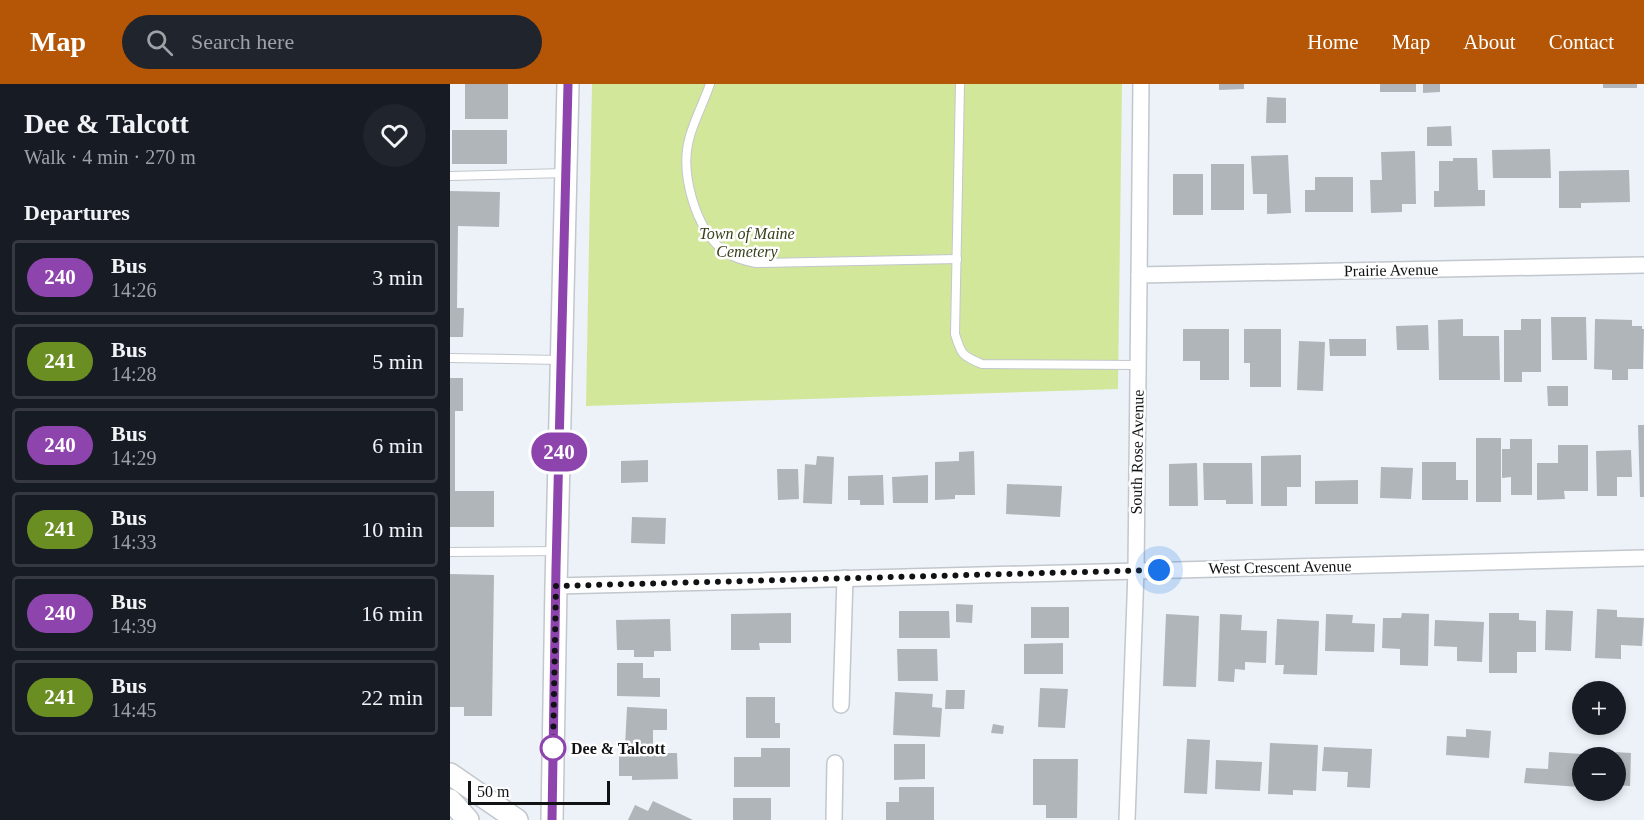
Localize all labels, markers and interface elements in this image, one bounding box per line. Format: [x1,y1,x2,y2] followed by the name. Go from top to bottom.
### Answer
[122,15,542,69] search box
[30,26,86,57] text: Map
[143,26,176,59] icon: search
[191,29,294,54] text: Search here
[1307,30,1359,54] text: Home
[1392,30,1430,54] text: Map
[1463,30,1516,54] text: About
[1549,30,1614,54] text: Contact
[363,104,426,167] button: heart
[24,108,189,139] text: Dee & Talcott
[24,146,196,168] text: Walk · 4 min · 270 m
[24,200,130,225] text: Departures
[699,225,795,261] park label: Town of Maine Cemetery
[111,253,146,278] text: Bus
[1344,261,1438,279] street label: Prairie Avenue
[44,265,76,289] text: 240
[372,265,423,290] text: 3 min
[111,279,157,301] text: 14:26
[111,337,146,362] text: Bus
[44,349,76,373] text: 241
[372,349,423,374] text: 5 min
[111,363,157,385] text: 14:28
[1127,389,1147,515] street label: South Rose Avenue
[111,421,146,446] text: Bus
[524,432,594,472] line badge: 240
[44,433,76,457] text: 240
[372,433,423,458] text: 6 min
[543,440,575,464] text: 240
[111,447,157,469] text: 14:29
[111,505,146,530] text: Bus
[44,517,76,541] text: 241
[361,517,423,542] text: 10 min
[111,531,157,553] text: 14:33
[1144,555,1174,585] your location
[1208,557,1352,577] street label: West Crescent Avenue
[111,589,146,614] text: Bus
[44,601,76,625] text: 240
[361,601,423,626] text: 16 min
[111,615,157,637] text: 14:39
[111,673,146,698] text: Bus
[1572,681,1626,801] map controls
[1572,681,1626,735] button: +
[44,685,76,709] text: 241
[361,685,423,710] text: 22 min
[111,699,157,721] text: 14:45
[540,735,566,761] marker: Dee & Talcott
[571,740,666,757] place label: Dee & Talcott
[1572,747,1626,801] button: −
[468,778,610,806] scale bar
[477,783,509,800] text: 50 m

